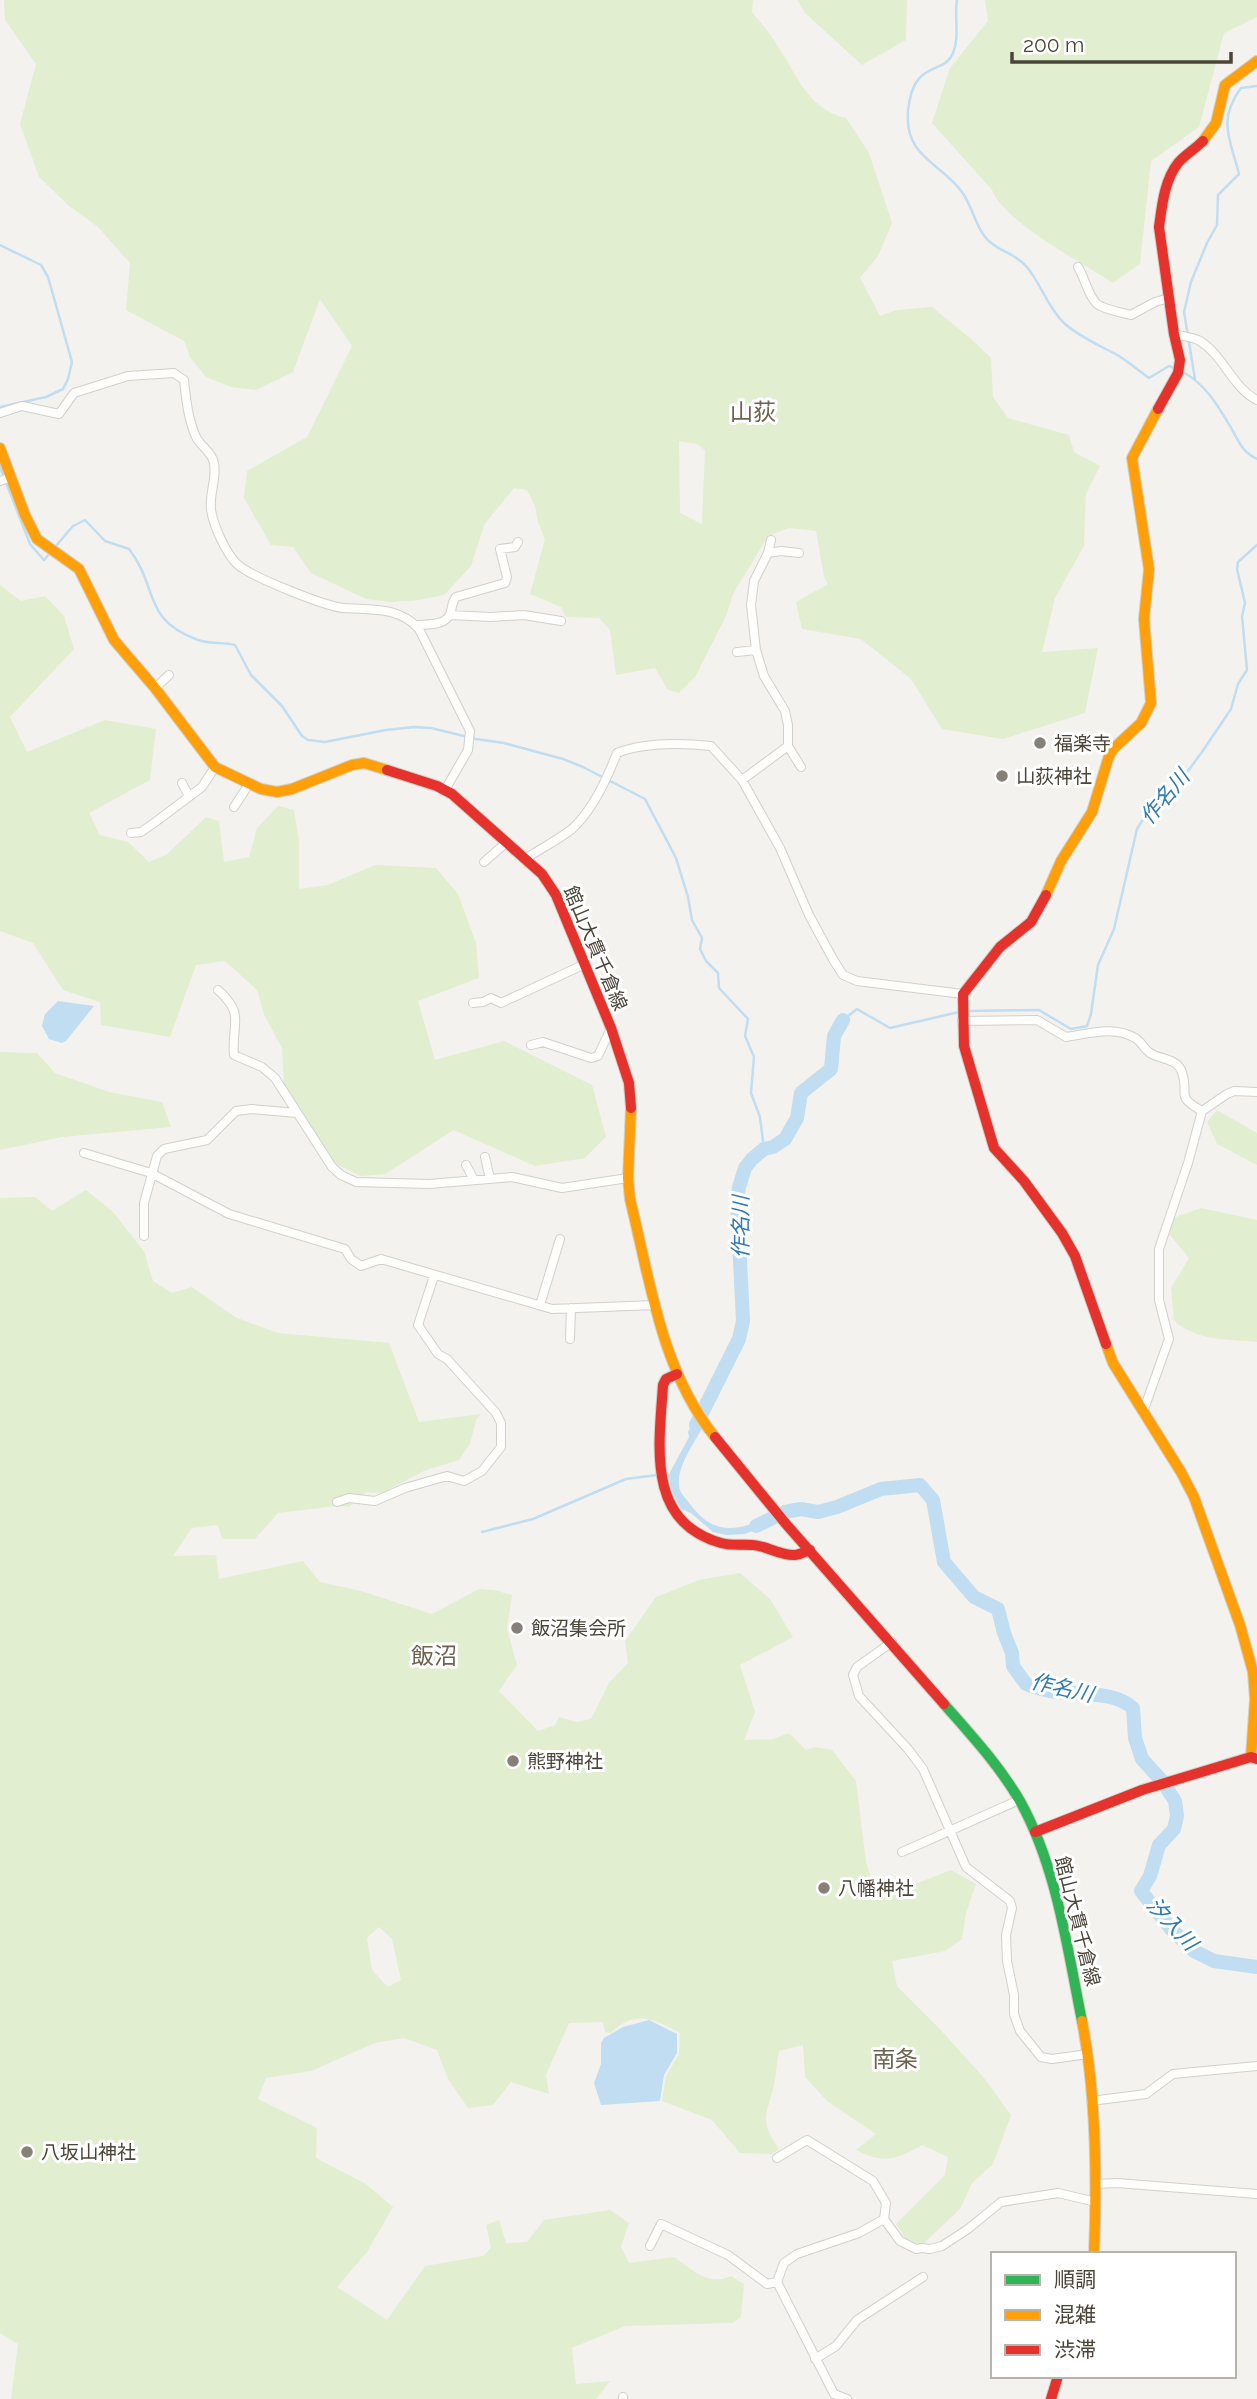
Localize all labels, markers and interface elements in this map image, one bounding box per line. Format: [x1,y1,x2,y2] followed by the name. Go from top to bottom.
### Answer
[1012,21,1231,65] scale bar
[1023,32,1084,57] text: 200 m
[730,398,776,425] district label: 山荻
[1054,732,1111,754] place label: 福楽寺
[1032,735,1048,751] marker: 福楽寺
[1135,763,1196,829] water label: 作名川
[1016,765,1092,787] place label: 山荻神社
[994,768,1010,784] marker: 山荻神社
[560,882,632,1014] street label: 館山大貫千倉線
[728,1194,753,1259] water label: 作名川
[531,1617,626,1639] place label: 飯沼集会所
[509,1620,525,1636] marker: 飯沼集会所
[411,1642,457,1669] district label: 飯沼
[1029,1668,1098,1707] water label: 作名川
[527,1750,603,1772] place label: 熊野神社
[505,1753,521,1769] marker: 熊野神社
[1051,1854,1105,1988] street label: 館山大貫千倉線
[838,1877,914,1899] place label: 八幡神社
[816,1880,832,1896] marker: 八幡神社
[1142,1892,1204,1957] water label: 汐入川
[872,2045,918,2072] district label: 南条
[41,2141,136,2163] place label: 八坂山神社
[19,2144,35,2160] marker: 八坂山神社
[991,2252,1236,2378] legend
[1054,2267,1096,2292] text: 順調
[1054,2302,1096,2327] text: 混雑
[1054,2337,1096,2362] text: 渋滞

